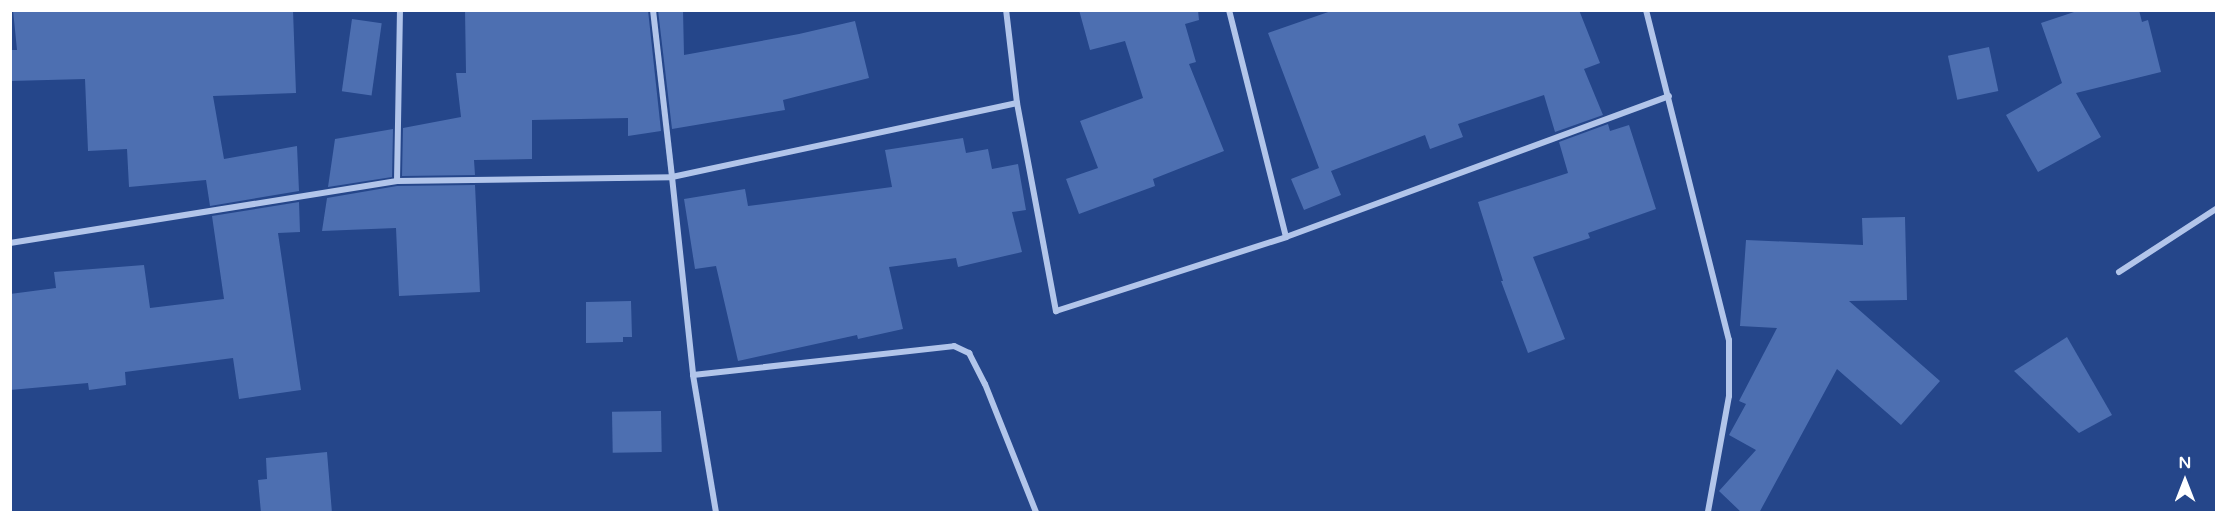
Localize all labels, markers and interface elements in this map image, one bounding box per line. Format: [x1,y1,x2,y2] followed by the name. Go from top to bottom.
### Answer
[2155,451,2215,511] north arrow
[2179,453,2191,473] text: N

